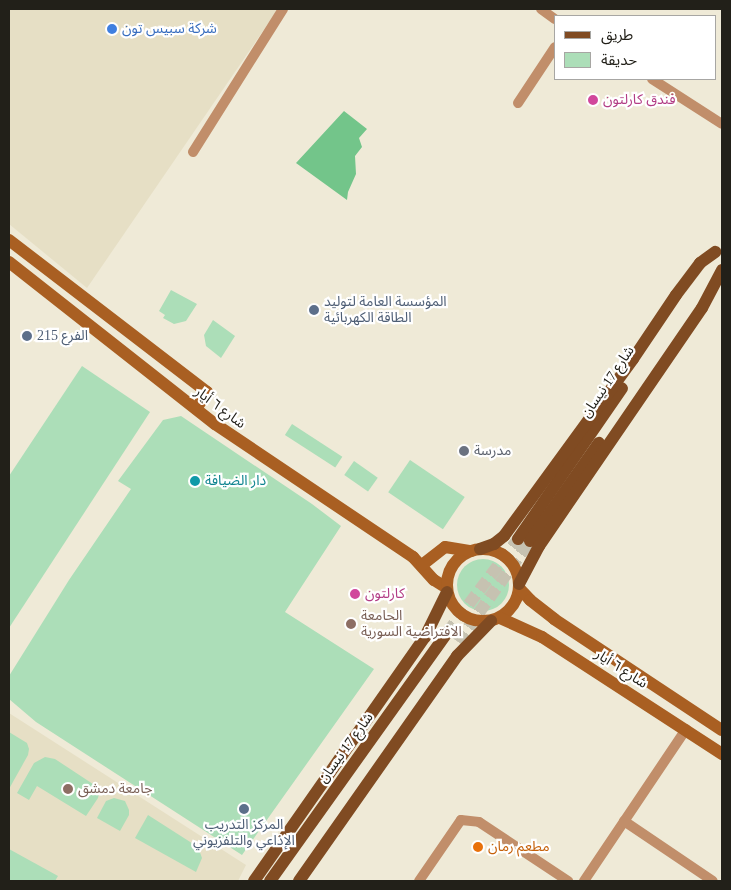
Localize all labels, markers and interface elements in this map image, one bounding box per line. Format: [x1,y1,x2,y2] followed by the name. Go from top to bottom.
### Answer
[554,15,716,80] legend
[122,21,217,37] place label: شركة سبيس تون
[106,23,118,35] marker: شركة سبيس تون
[601,27,633,43] text: طريق
[601,52,637,68] text: حديقة
[603,92,676,108] place label: فندق كارلتون
[587,94,599,106] marker: فندق كارلتون
[324,294,447,326] place label: المؤسسة العامة لتوليد الطاقة الكهربائية
[308,304,320,316] marker: المؤسسة العامة لتوليد الطاقة الكهربائية
[37,328,88,344] place label: الفرع 215
[21,330,33,342] marker: الفرع 215
[578,343,638,421] street label: شارع 17 نيسان
[191,384,249,432] street label: شارع ٦ أيار
[474,443,511,459] place label: مدرسة
[458,445,470,457] marker: مدرسة
[205,473,266,489] place label: دار الضيافة
[189,475,201,487] marker: دار الضيافة
[365,586,405,602] place label: كارلتون
[349,588,361,600] marker: كارلتون
[361,608,462,640] place label: الحامعة الافتراضية السورية
[345,618,357,630] marker: الحامعة الافتراضية السورية
[592,646,650,692] street label: شارع ٦ أيار
[315,710,377,786] street label: شارع 17 نيسان
[78,781,153,797] place label: جامعة دمشق
[62,783,74,795] marker: جامعة دمشق
[238,803,250,815] marker: المركز التدريب الإذاعي والتلفزيوني
[193,817,295,850] place label: المركز التدريب الإذاعي والتلفزيوني
[488,839,550,855] place label: مطعم رمان
[472,841,484,853] marker: مطعم رمان

